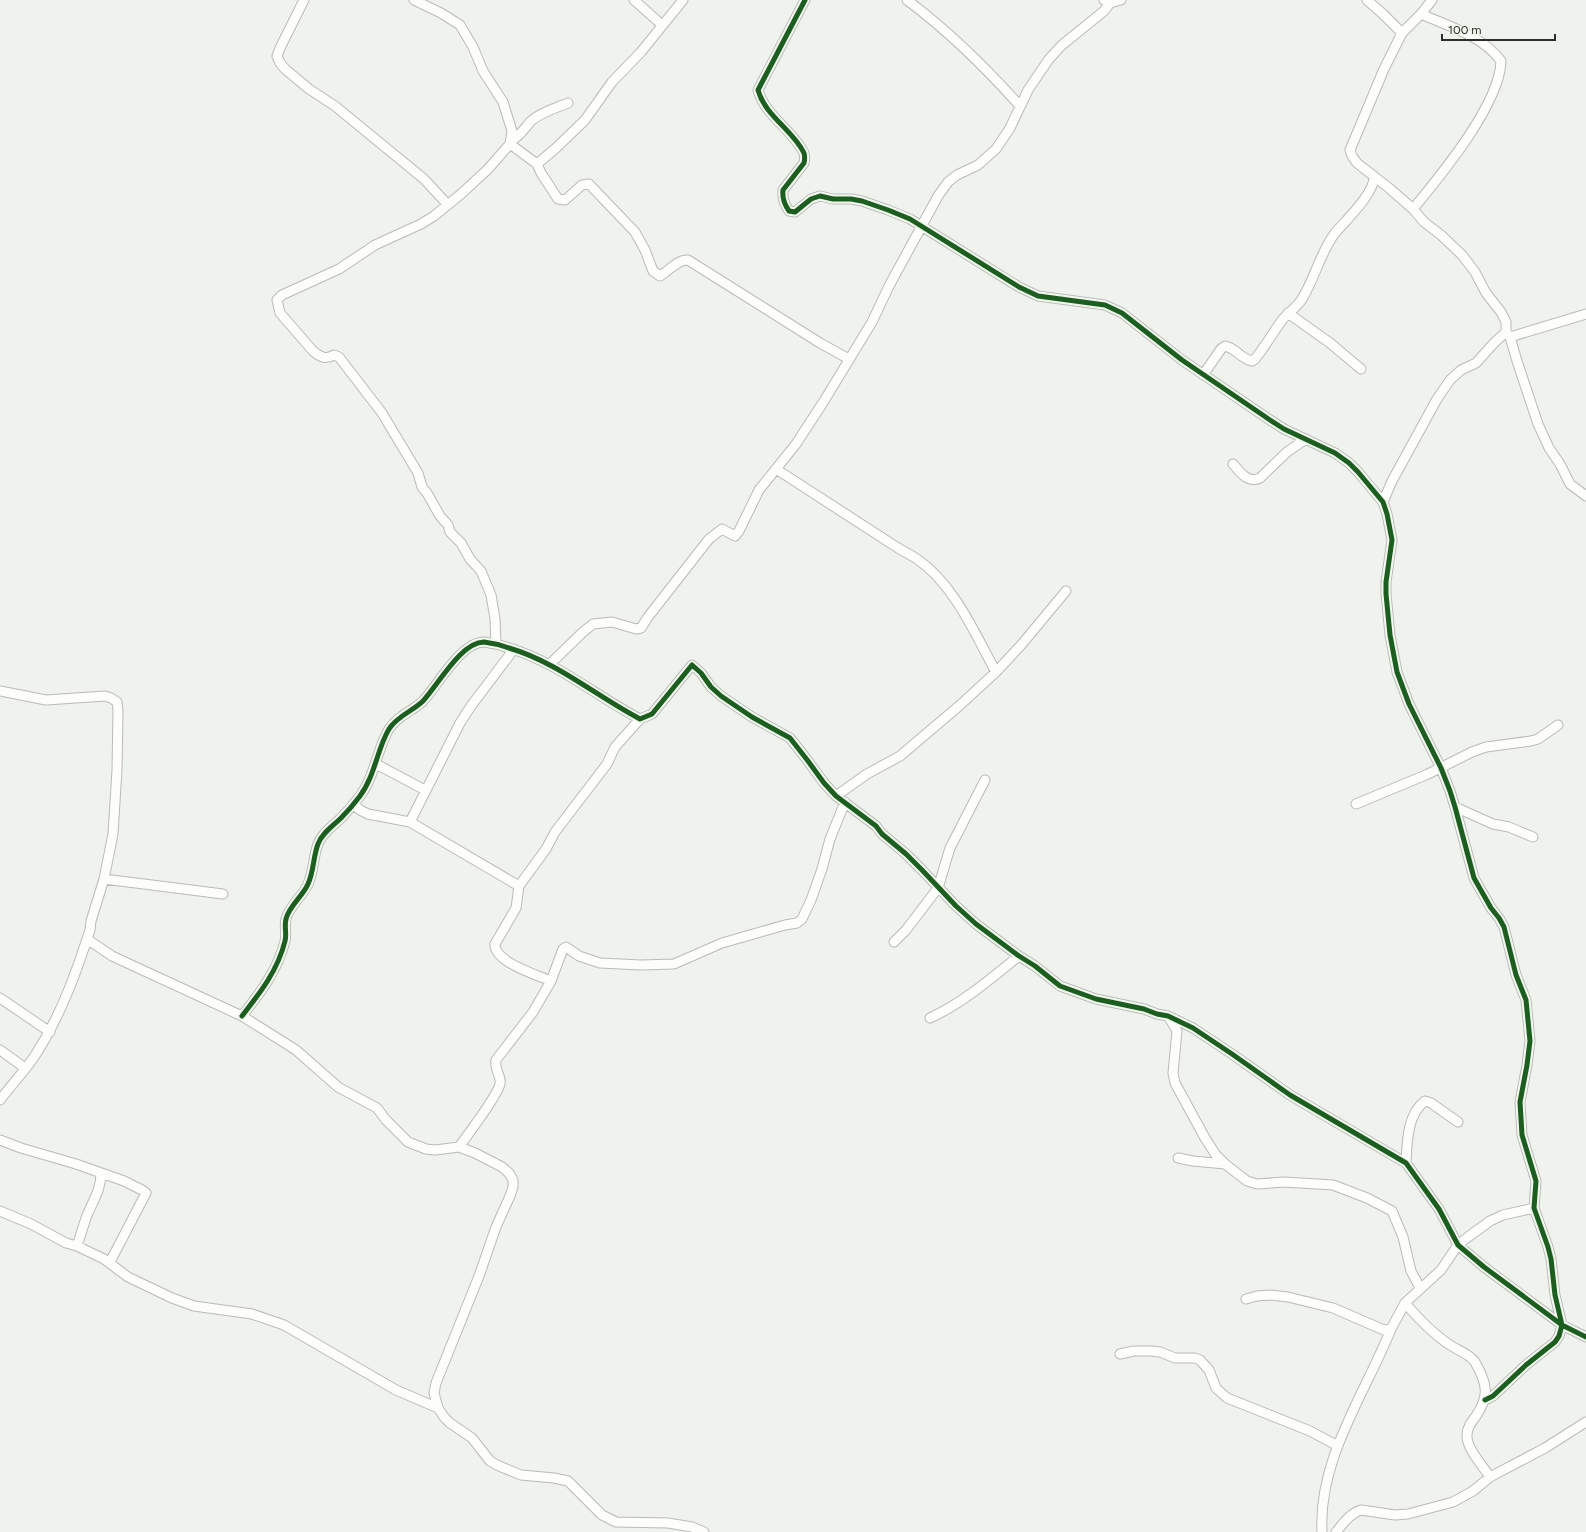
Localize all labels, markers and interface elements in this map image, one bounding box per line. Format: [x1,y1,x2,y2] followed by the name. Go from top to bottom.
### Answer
[1442,16,1555,42] scale bar
[1448,23,1482,37] text: 100 m

